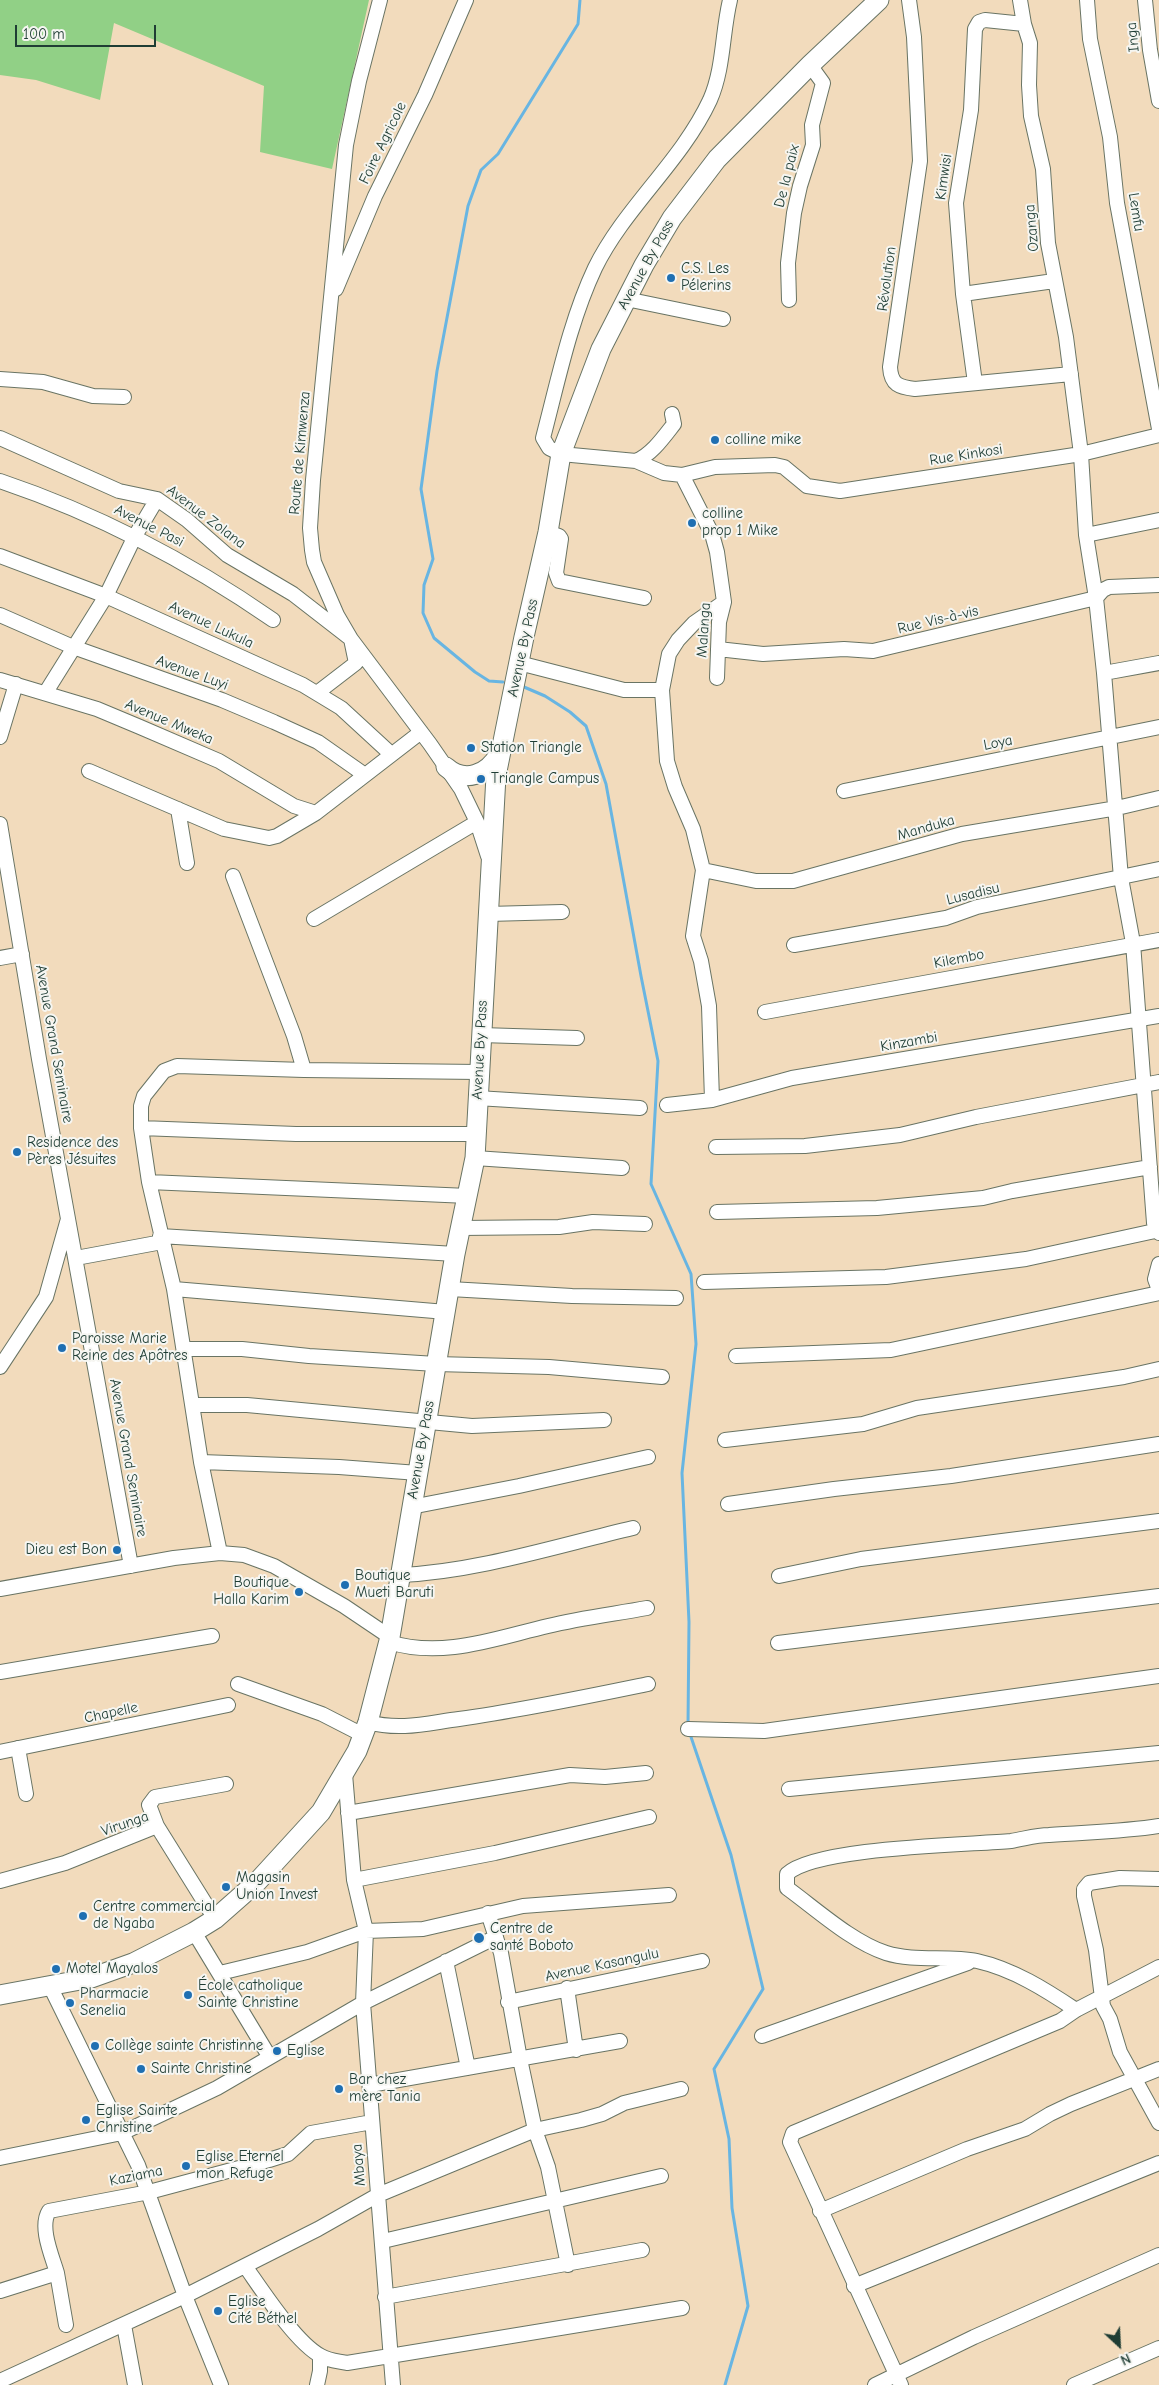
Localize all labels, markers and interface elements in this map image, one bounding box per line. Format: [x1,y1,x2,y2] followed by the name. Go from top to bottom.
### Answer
[18,15,159,47] scale bar
[1122,21,1144,53] street label: Inga
[23,25,65,43] text: 100 m
[355,99,411,187] street label: Foire Agricole
[771,143,803,209] street label: De la paix
[932,153,956,201] street label: Kimwisi
[1124,191,1148,233] street label: Lemfu
[1021,204,1043,252] street label: Ozanga
[614,217,678,313] street label: Avenue By Pass
[874,246,900,312] street label: Révolution
[681,260,731,295] place label: C.S. Les Pélerins
[665,272,677,284] marker: C.S. Les Pélerins
[286,391,314,515] street label: Route de Kimwenza
[725,431,801,449] place label: colline mike
[709,434,721,446] marker: colline mike
[928,440,1004,470] street label: Rue Kinkosi
[163,481,249,553] street label: Avenue Zolana
[111,501,187,551] street label: Avenue Pasi
[702,505,778,540] place label: colline prop 1 Mike
[686,517,698,529] marker: colline prop 1 Mike
[166,597,256,653] street label: Avenue Lukula
[504,597,542,699] street label: Avenue By Pass
[693,602,715,658] street label: Malanga
[896,602,980,638] street label: Rue Vis-à-vis
[153,652,231,694] street label: Avenue Luyi
[122,695,216,749] street label: Avenue Mweka
[982,731,1014,755] street label: Loya
[481,739,582,757] place label: Station Triangle
[465,742,477,754] marker: Station Triangle
[491,770,599,788] place label: Triangle Campus
[475,773,487,785] marker: Triangle Campus
[895,811,957,845] street label: Manduka
[945,879,1001,909] street label: Lusadisu
[932,945,986,973] street label: Kilembo
[31,963,77,1125] street label: Avenue Grand Seminaire
[468,1000,492,1100] street label: Avenue By Pass
[879,1028,939,1056] street label: Kinzambi
[27,1134,118,1169] place label: Residence des Pères Jésuites
[11,1146,23,1158] marker: Residence des Pères Jésuites
[72,1330,187,1365] place label: Paroisse Marie Reine des Apôtres
[56,1342,68,1354] marker: Paroisse Marie Reine des Apôtres
[105,1377,151,1539] street label: Avenue Grand Seminaire
[403,1399,439,1501] street label: Avenue By Pass
[25,1541,107,1559] place label: Dieu est Bon
[111,1544,123,1556] marker: Dieu est Bon
[355,1567,434,1602] place label: Boutique Mueti Baruti
[213,1574,289,1609] place label: Boutique Halla Karim
[339,1579,351,1591] marker: Boutique Mueti Baruti
[293,1586,305,1598] marker: Boutique Halla Karim
[82,1699,140,1727] street label: Chapelle
[99,1808,151,1840] street label: Virunga
[236,1869,317,1904] place label: Magasin Union Invest
[220,1881,232,1893] marker: Magasin Union Invest
[93,1898,215,1933] place label: Centre commercial de Ngaba
[77,1910,89,1922] marker: Centre commercial de Ngaba
[490,1920,573,1955] place label: Centre de santé Boboto
[472,1931,486,1945] marker: Centre de santé Boboto
[544,1944,660,1986] street label: Avenue Kasangulu
[66,1960,158,1978] place label: Motel Mayalos
[50,1963,62,1975] marker: Motel Mayalos
[198,1977,303,2012] place label: École catholique Sainte Christine
[80,1985,148,2020] place label: Pharmacie Senelia
[182,1989,194,2001] marker: École catholique Sainte Christine
[64,1997,76,2009] marker: Pharmacie Senelia
[105,2037,263,2055] place label: Collège sainte Christinne
[89,2040,101,2052] marker: Collège sainte Christinne
[287,2042,324,2060] place label: Eglise
[271,2045,283,2057] marker: Eglise
[151,2060,251,2078] place label: Sainte Christine
[135,2063,147,2075] marker: Sainte Christine
[349,2071,421,2106] place label: Bar chez mère Tania
[333,2083,345,2095] marker: Bar chez mère Tania
[96,2102,177,2137] place label: Eglise Sainte Christine
[80,2114,92,2126] marker: Eglise Sainte Christine
[348,2143,370,2187] street label: Mbaya
[196,2148,284,2183] place label: Eglise Eternel mon Refuge
[180,2160,192,2172] marker: Eglise Eternel mon Refuge
[108,2162,164,2190] street label: Kaziama
[228,2293,297,2328] place label: Eglise Cité Béthel
[212,2305,224,2317] marker: Eglise Cité Béthel
[1094,2320,1144,2370] north arrow
[1118,2349,1133,2369] text: N

